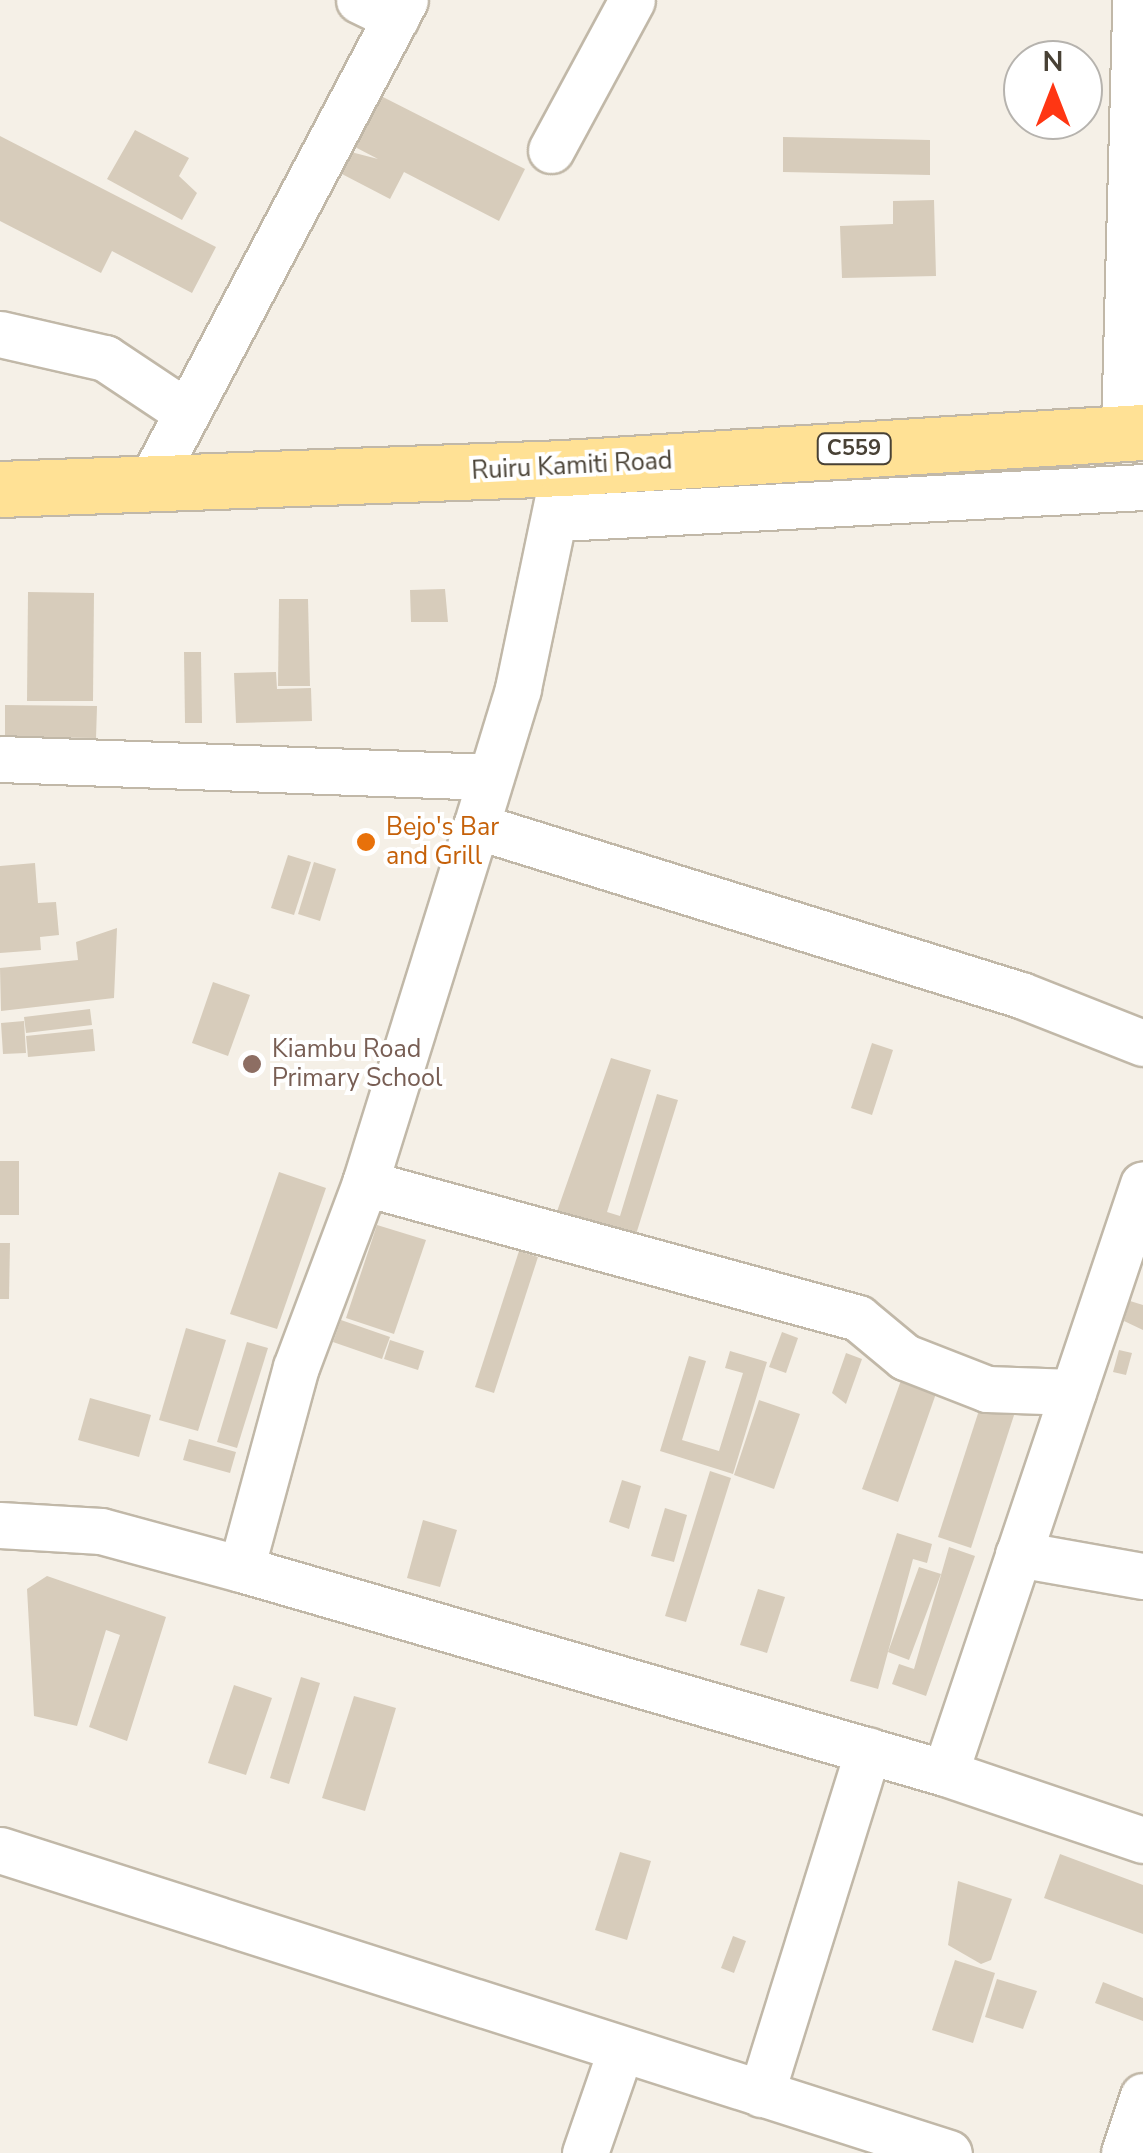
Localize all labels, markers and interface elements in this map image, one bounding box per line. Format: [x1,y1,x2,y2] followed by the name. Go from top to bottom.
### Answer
[1003,40,1103,140] north arrow
[1043,43,1063,81] text: N
[816,432,892,466] road number: C559
[471,446,673,486] street label: Ruiru Kamiti Road
[386,813,499,872] place label: Bejo's Bar and Grill
[355,831,377,853] marker: Bejo's Bar and Grill
[272,1035,442,1094] place label: Kiambu Road Primary School
[241,1053,263,1075] marker: Kiambu Road Primary School

